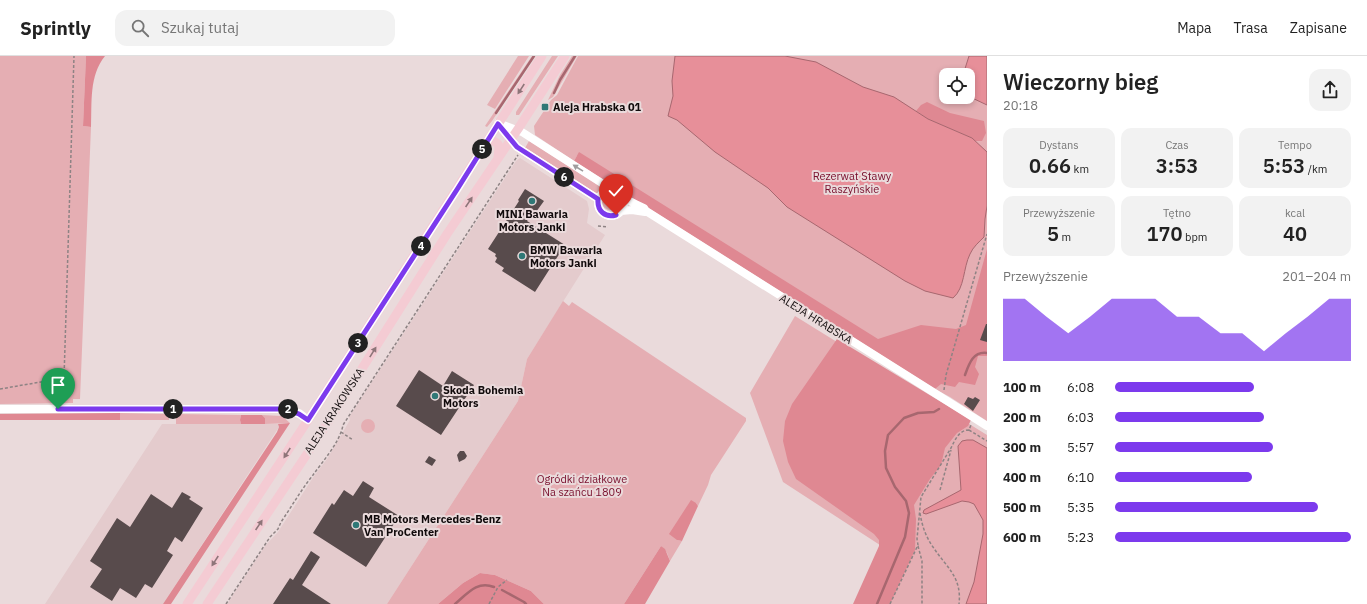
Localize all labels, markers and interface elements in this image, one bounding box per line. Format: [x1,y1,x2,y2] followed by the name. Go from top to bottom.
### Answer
[115,10,395,46] search box
[20,16,91,40] text: Sprintly
[129,17,151,39] icon: search
[161,18,239,37] text: Szukaj tutaj
[1177,19,1212,37] text: Mapa
[1234,19,1268,37] text: Trasa
[1290,19,1347,37] text: Zapisane
[1003,67,1158,96] text: Wieczorny bieg
[939,68,975,104] map controls
[939,68,975,104] button: locate
[1309,69,1351,111] button: share
[517,83,525,94] one-way arrow
[1003,97,1038,114] text: 20:18
[553,100,642,114] place label: Aleja Hrabska 01
[540,102,550,112] marker: Aleja Hrabska 01
[1039,138,1079,152] text: Dystans
[1165,138,1189,152] text: Czas
[1278,138,1312,152] text: Tempo
[472,139,492,159] pin: 5
[479,142,485,156] text: 5
[1029,152,1071,179] text: 0.66
[1156,152,1198,179] text: 3:53
[1263,152,1305,179] text: 5:53
[1071,162,1089,176] text: km
[1305,162,1327,176] text: /km
[573,164,583,172] one-way arrow
[554,167,574,187] pin: 6
[813,169,892,196] park label: Rezerwat Stawy Raszyńskie
[561,170,567,184] text: 6
[599,174,633,215] pin
[605,180,627,202] icon: check
[465,196,473,207] one-way arrow
[527,196,537,206] marker: MINI Bawaria Motors Janki
[1023,206,1095,220] text: Przewyższenie
[1163,206,1191,220] text: Tętno
[1285,206,1305,220] text: kcal
[496,207,568,234] place label: MINI Bawaria Motors Janki
[1047,220,1059,247] text: 5
[1147,220,1183,247] text: 170
[1283,220,1307,247] text: 40
[1059,230,1071,244] text: m
[1183,230,1207,244] text: bpm
[411,236,431,256] pin: 4
[418,239,424,253] text: 4
[530,243,602,270] place label: BMW Bawaria Motors Janki
[517,251,527,261] marker: BMW Bawaria Motors Janki
[1003,268,1088,285] text: Przewyższenie
[1282,268,1351,285] text: 201–204 m
[777,291,855,347] street label: ALEJA HRABSKA
[348,333,368,353] pin: 3
[355,336,361,350] text: 3
[369,346,376,357] one-way arrow
[301,365,367,457] street label: ALEJA KRAKOWSKA
[41,368,75,409] pin
[47,374,69,396] icon: arrive
[1003,379,1041,396] text: 100 m
[1067,379,1094,396] text: 6:08
[443,383,523,410] place label: Skoda Bohemia Motors
[430,391,440,401] marker: Skoda Bohemia Motors
[163,399,183,419] pin: 1
[278,399,298,419] pin: 2
[170,402,176,416] text: 1
[285,402,291,416] text: 2
[1003,409,1041,426] text: 200 m
[1067,409,1094,426] text: 6:03
[1003,439,1041,456] text: 300 m
[1067,439,1094,456] text: 5:57
[283,447,291,458] one-way arrow
[1003,469,1041,486] text: 400 m
[1067,469,1094,486] text: 6:10
[537,472,627,499] park label: Ogródki działkowe Na szańcu 1809
[1003,499,1041,516] text: 500 m
[1067,499,1094,516] text: 5:35
[364,512,501,539] place label: MB Motors Mercedes-Benz Van ProCenter
[255,520,263,530] one-way arrow
[351,520,361,530] marker: MB Motors Mercedes-Benz Van ProCenter
[1003,529,1041,546] text: 600 m
[1067,529,1094,546] text: 5:23
[211,556,219,566] one-way arrow

